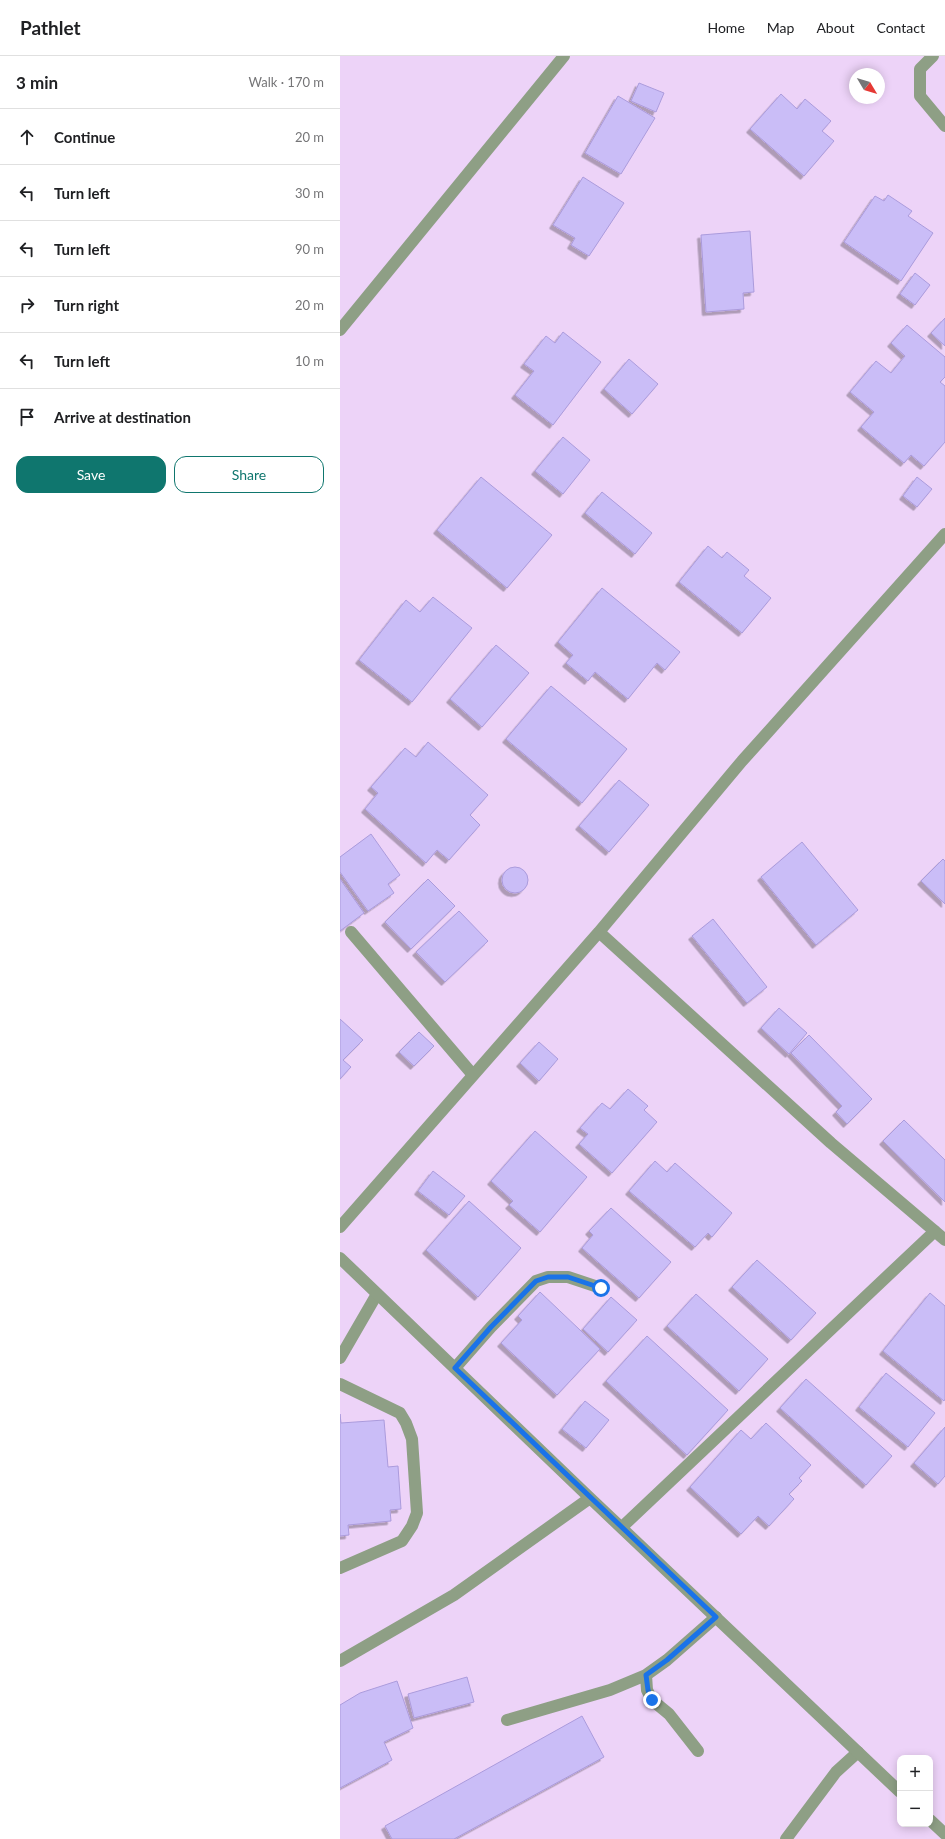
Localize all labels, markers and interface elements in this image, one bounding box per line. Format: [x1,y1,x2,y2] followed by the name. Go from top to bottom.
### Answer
[20,16,81,39] text: Pathlet
[707,19,745,36] text: Home
[767,19,794,36] text: Map
[816,19,854,36] text: About
[876,19,925,36] text: Contact
[849,68,885,104] north arrow
[16,72,58,93] text: 3 min
[248,74,324,90] text: Walk · 170 m
[16,126,38,148] icon: ahead
[54,128,115,146] text: Continue
[295,129,324,145] text: 20 m
[16,182,38,204] icon: left
[54,184,110,202] text: Turn left
[295,185,324,201] text: 30 m
[16,238,38,260] icon: left
[54,240,110,258] text: Turn left
[295,241,324,257] text: 90 m
[16,294,38,316] icon: right
[54,296,119,314] text: Turn right
[295,297,324,313] text: 20 m
[16,350,38,372] icon: left
[54,352,110,370] text: Turn left
[295,353,324,369] text: 10 m
[16,406,38,428] icon: arrive
[54,408,191,426] text: Arrive at destination
[16,456,166,493] button: Save
[174,456,324,493] button: Share
[592,1279,610,1297] route start
[643,1691,661,1709] route end
[897,1755,933,1827] map controls
[897,1755,933,1791] button: +
[897,1791,933,1827] button: −

